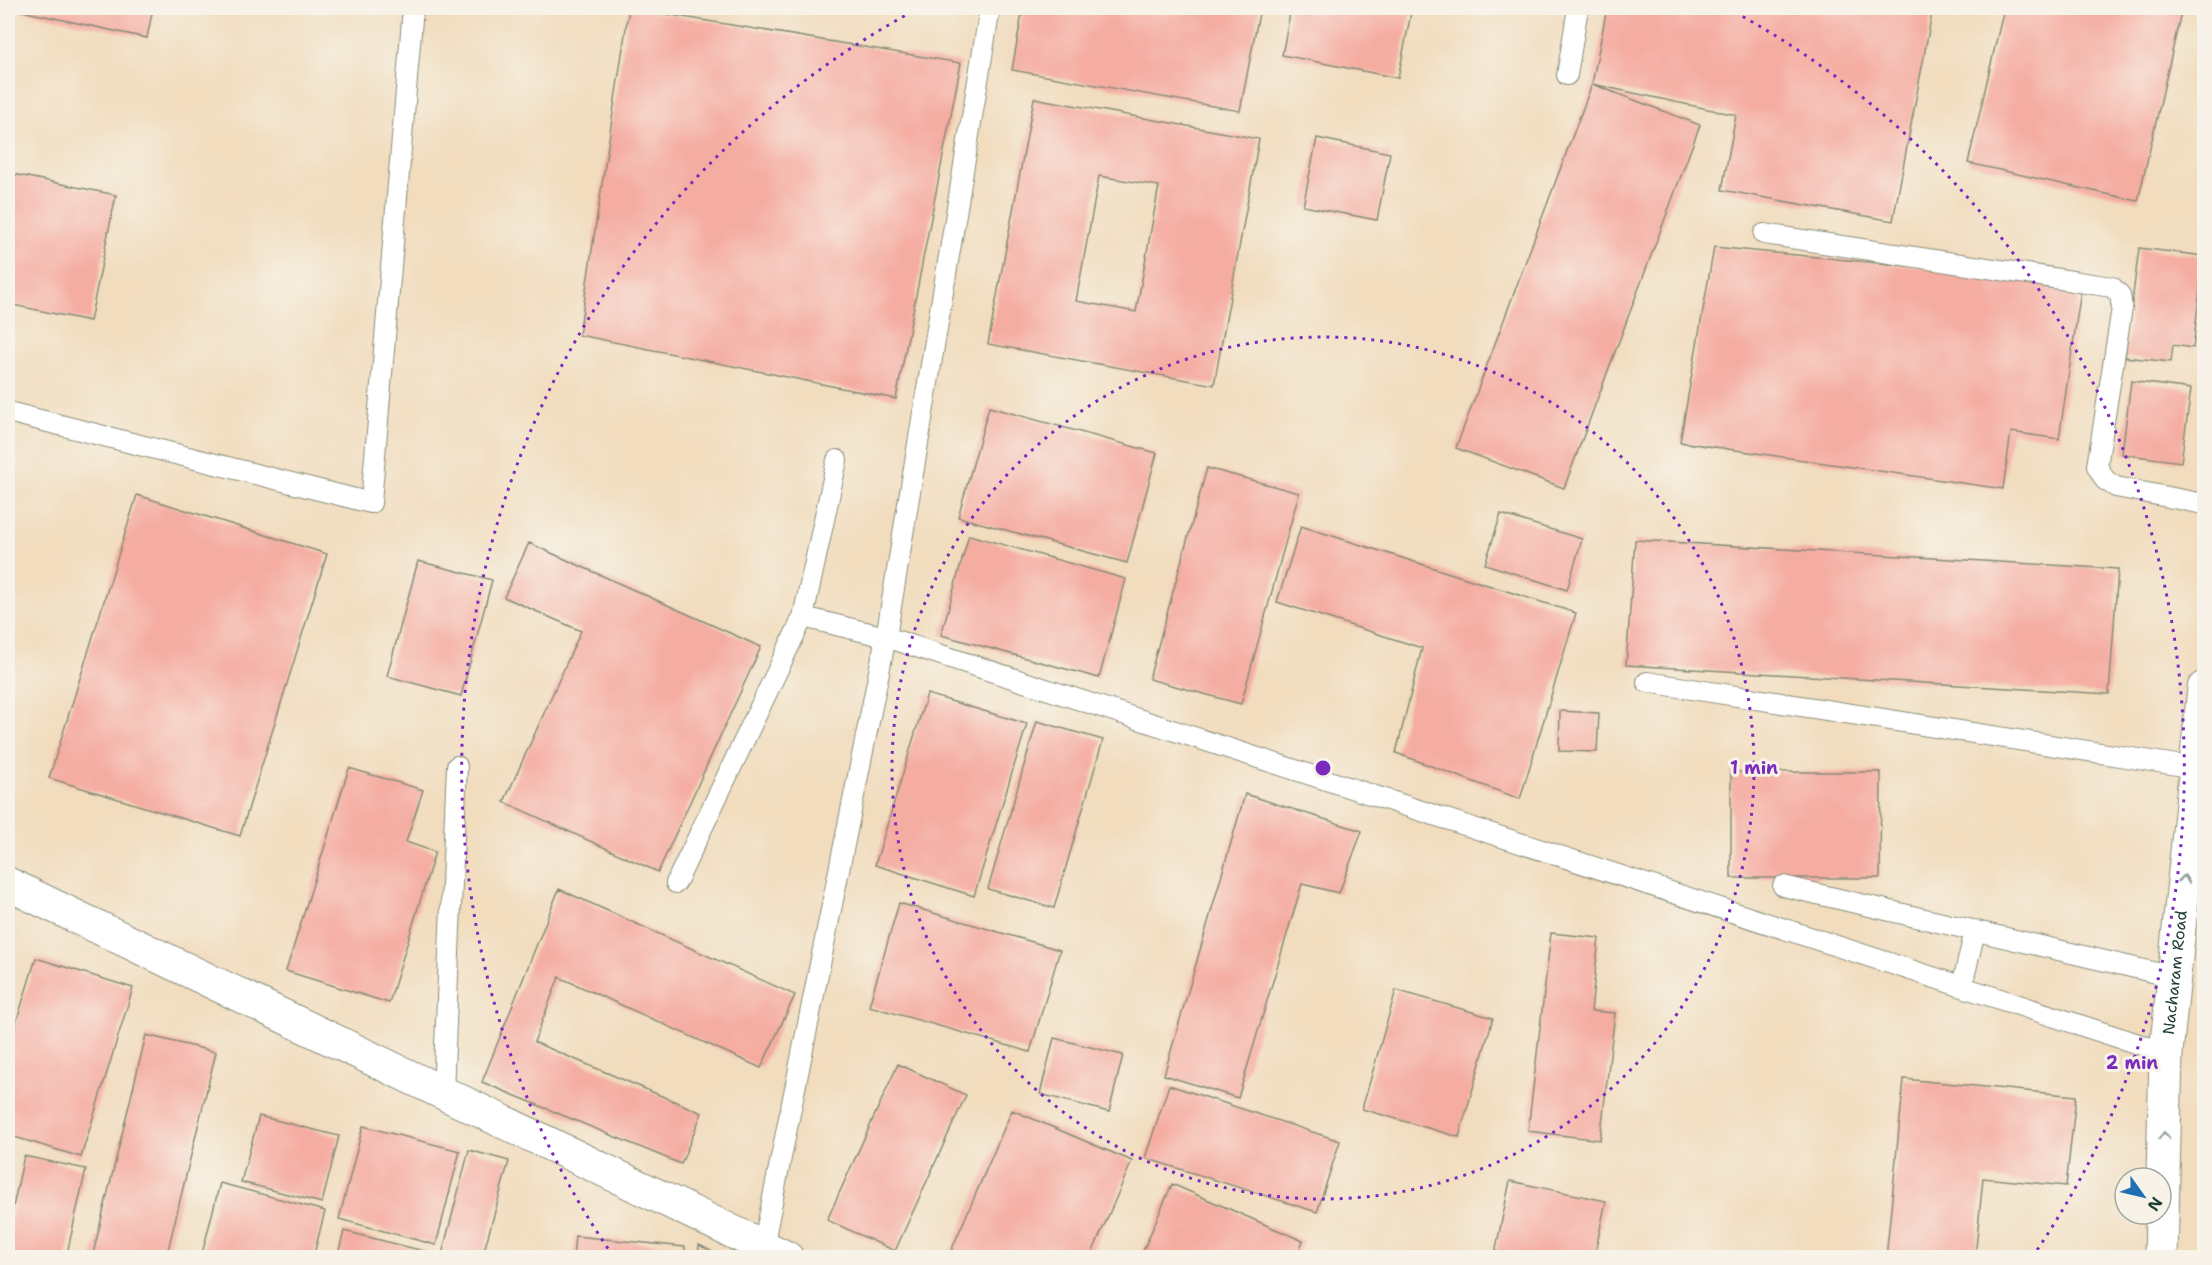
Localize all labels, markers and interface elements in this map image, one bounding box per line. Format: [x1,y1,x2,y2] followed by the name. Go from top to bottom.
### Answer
[1730,756,1778,780] text: 1 min
[1313,758,1333,778] centre of rings
[2177,874,2190,884] one-way arrow
[2158,909,2192,1036] street label: Nacharam Road
[2106,1051,2158,1075] text: 2 min
[2158,1132,2170,1141] one-way arrow
[2113,1166,2173,1226] north arrow
[2143,1193,2167,1215] text: N

